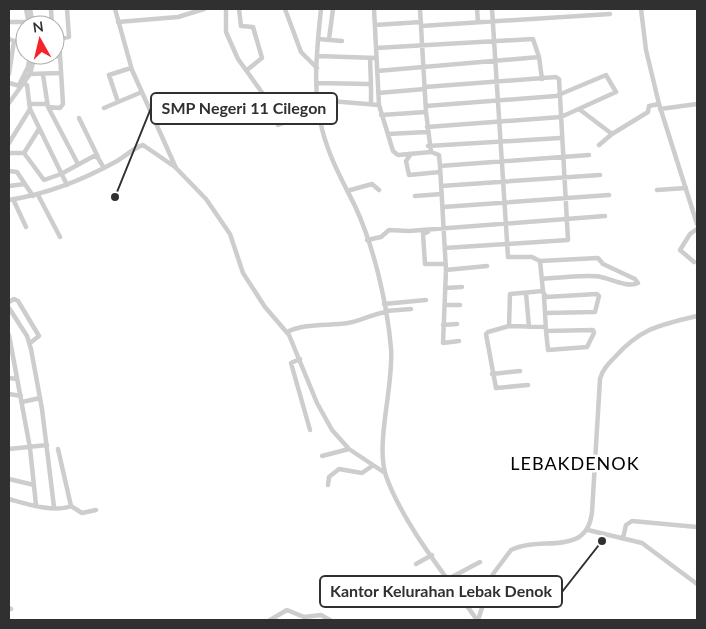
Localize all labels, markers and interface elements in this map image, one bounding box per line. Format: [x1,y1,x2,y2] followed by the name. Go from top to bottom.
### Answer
[15,15,65,65] north arrow
[32,17,45,36] text: N
[151,93,337,124] callout: SMP Negeri 11 Cilegon
[162,98,326,117] text: SMP Negeri 11 Cilegon
[510,452,640,474] district label: LEBAKDENOK
[320,576,562,607] callout: Kantor Kelurahan Lebak Denok
[330,581,552,600] text: Kantor Kelurahan Lebak Denok

